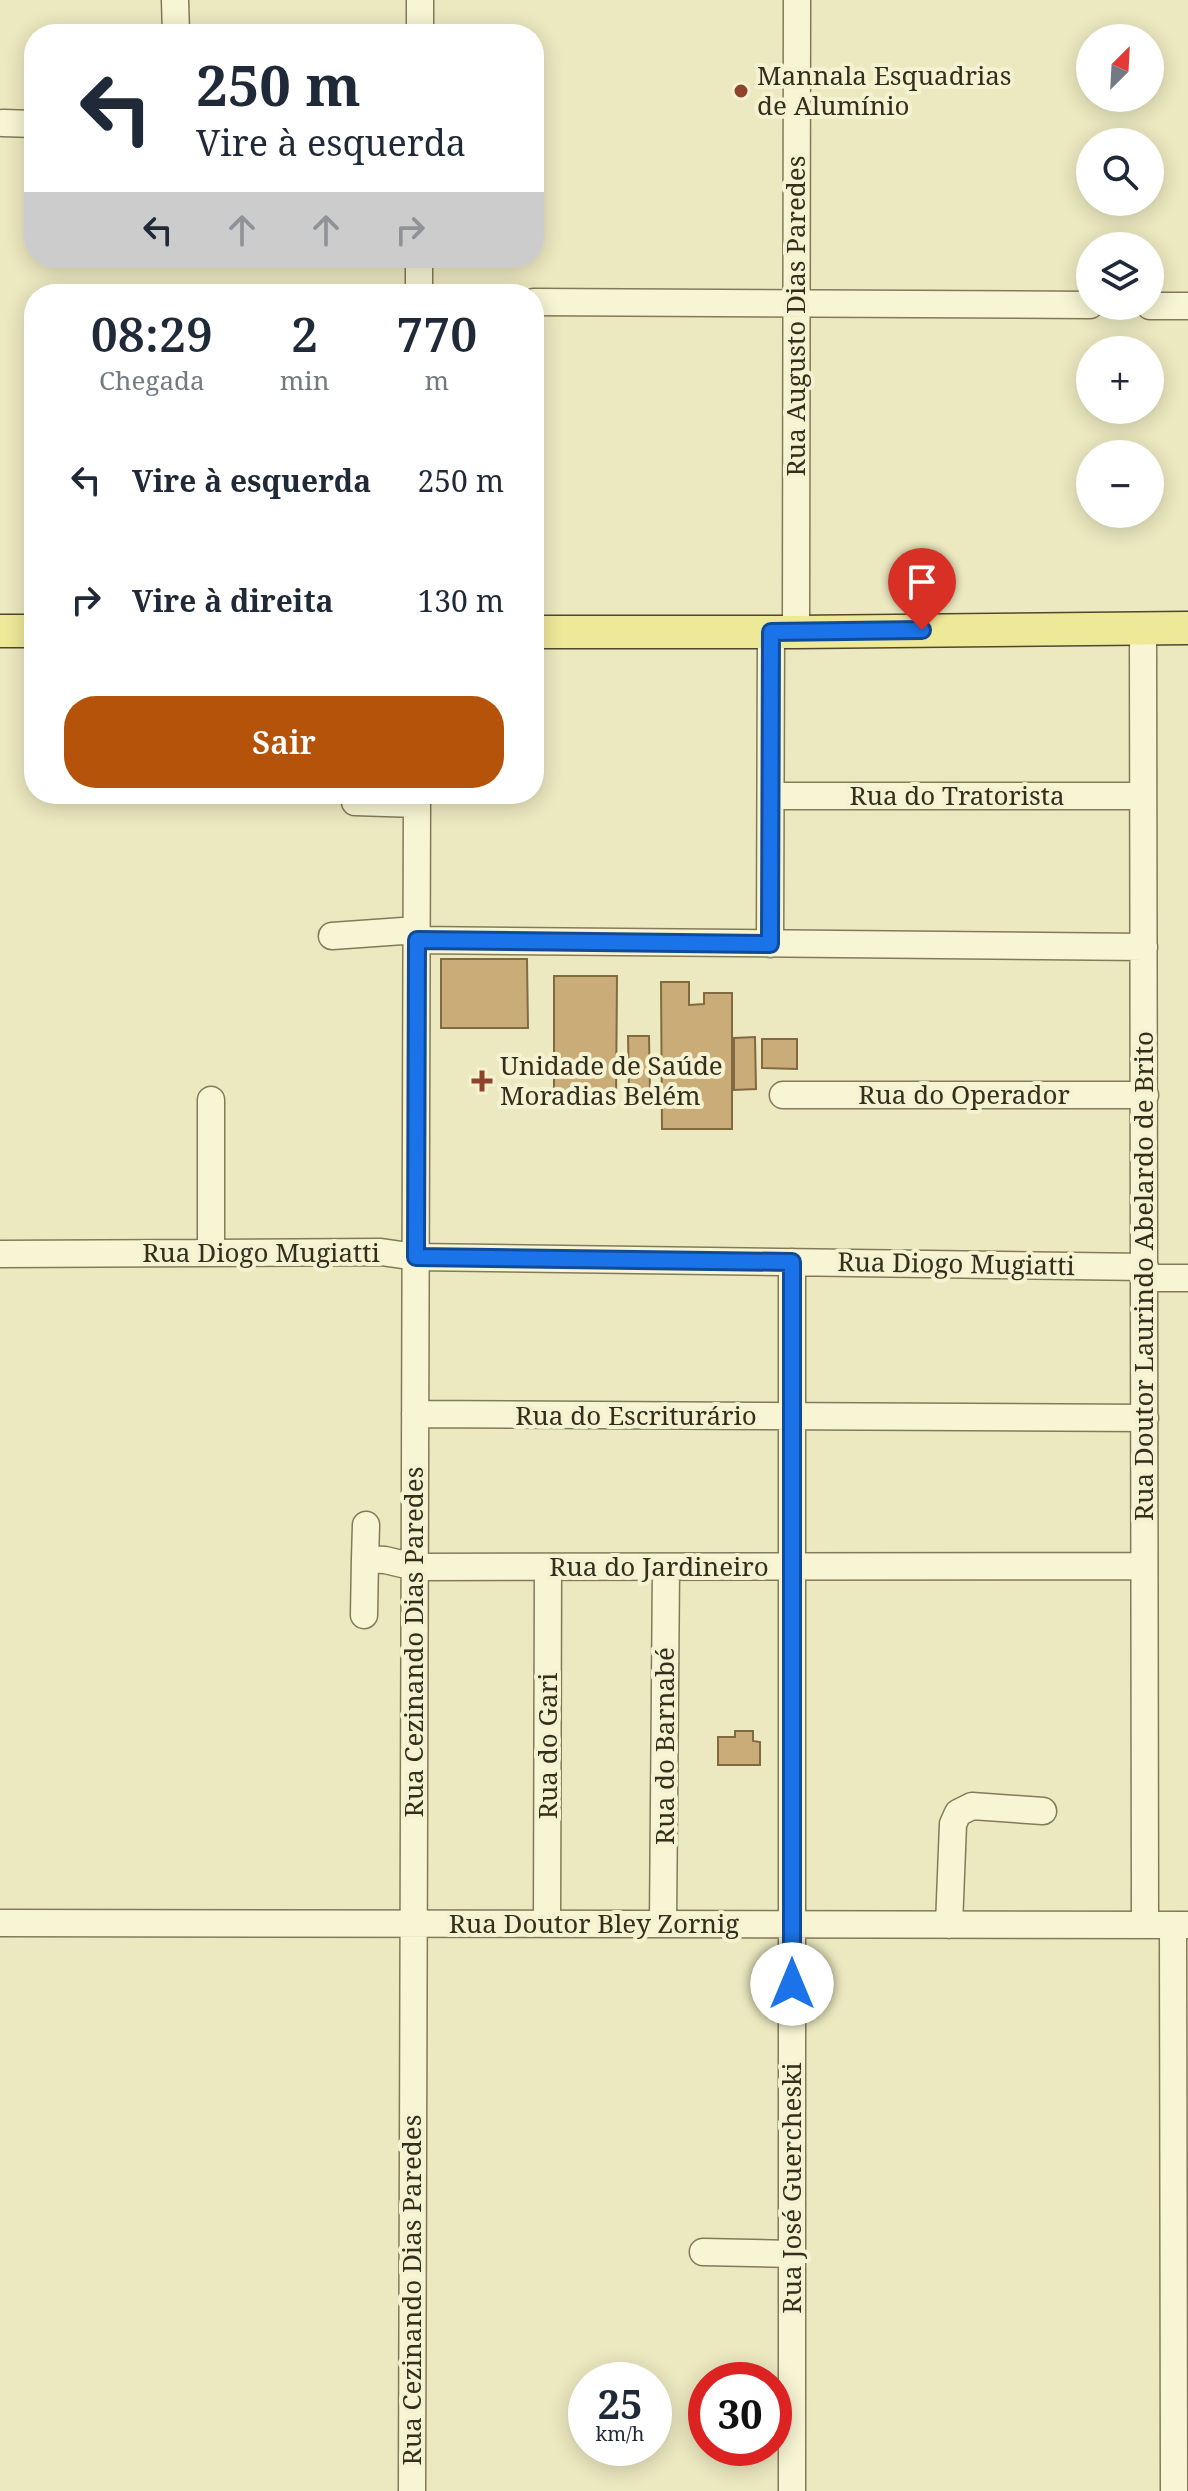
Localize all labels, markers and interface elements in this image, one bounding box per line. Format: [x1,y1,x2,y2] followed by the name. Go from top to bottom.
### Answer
[1076,24,1164,112] north arrow
[1076,24,1164,528] map controls
[196,46,361,122] text: 250 m
[64,56,168,160] icon: left
[757,57,1012,123] place label: Mannala Esquadrias de Alumínio
[732,82,750,100] marker: Mannala Esquadrias de Alumínio
[196,118,466,167] text: Vire à esquerda
[1076,128,1164,216] button: search
[777,156,813,476] street label: Rua Augusto Dias Paredes
[136,208,180,252] icon: left
[220,208,264,252] icon: ahead
[304,208,348,252] icon: ahead
[388,208,432,252] icon: right
[1076,232,1164,320] button: layers
[91,301,213,366] text: 08:29
[291,301,318,366] text: 2
[396,301,477,366] text: 770
[1076,336,1164,424] button: +
[99,362,205,398] text: Chegada
[280,362,329,398] text: min
[424,362,449,398] text: m
[1076,440,1164,528] button: −
[64,458,108,502] icon: left
[132,460,371,501] text: Vire à esquerda
[418,460,504,501] text: 250 m
[888,548,956,630] pin
[900,560,944,604] icon: arrive
[64,578,108,622] icon: right
[132,580,334,621] text: Vire à direita
[418,580,504,621] text: 130 m
[64,696,504,788] button: Sair
[849,777,1065,813] street label: Rua do Tratorista
[1125,1031,1161,1521] street label: Rua Doutor Laurindo Abelardo de Brito
[500,1047,723,1113] place label: Unidade de Saúde Moradias Belém
[471,1070,493,1092] marker: Unidade de Saúde Moradias Belém
[858,1076,1070,1112] street label: Rua do Operador
[142,1234,380,1270] street label: Rua Diogo Mugiatti
[837,1243,1075,1283] street label: Rua Diogo Mugiatti
[515,1397,757,1433] street label: Rua do Escriturário
[395,1467,431,1817] street label: Rua Cezinando Dias Paredes
[549,1548,769,1584] street label: Rua do Jardineiro
[646,1647,682,1845] street label: Rua do Barnabé
[529,1673,565,1819] street label: Rua do Gari
[449,1905,739,1941] street label: Rua Doutor Bley Zornig
[750,1942,834,2026] position arrow
[773,2062,809,2314] street label: Rua José Guercheski
[393,2115,429,2465] street label: Rua Cezinando Dias Paredes
[688,2362,792,2466] speed limit sign: 30
[597,2376,643,2431] text: 25
[595,2420,645,2447] text: km/h

